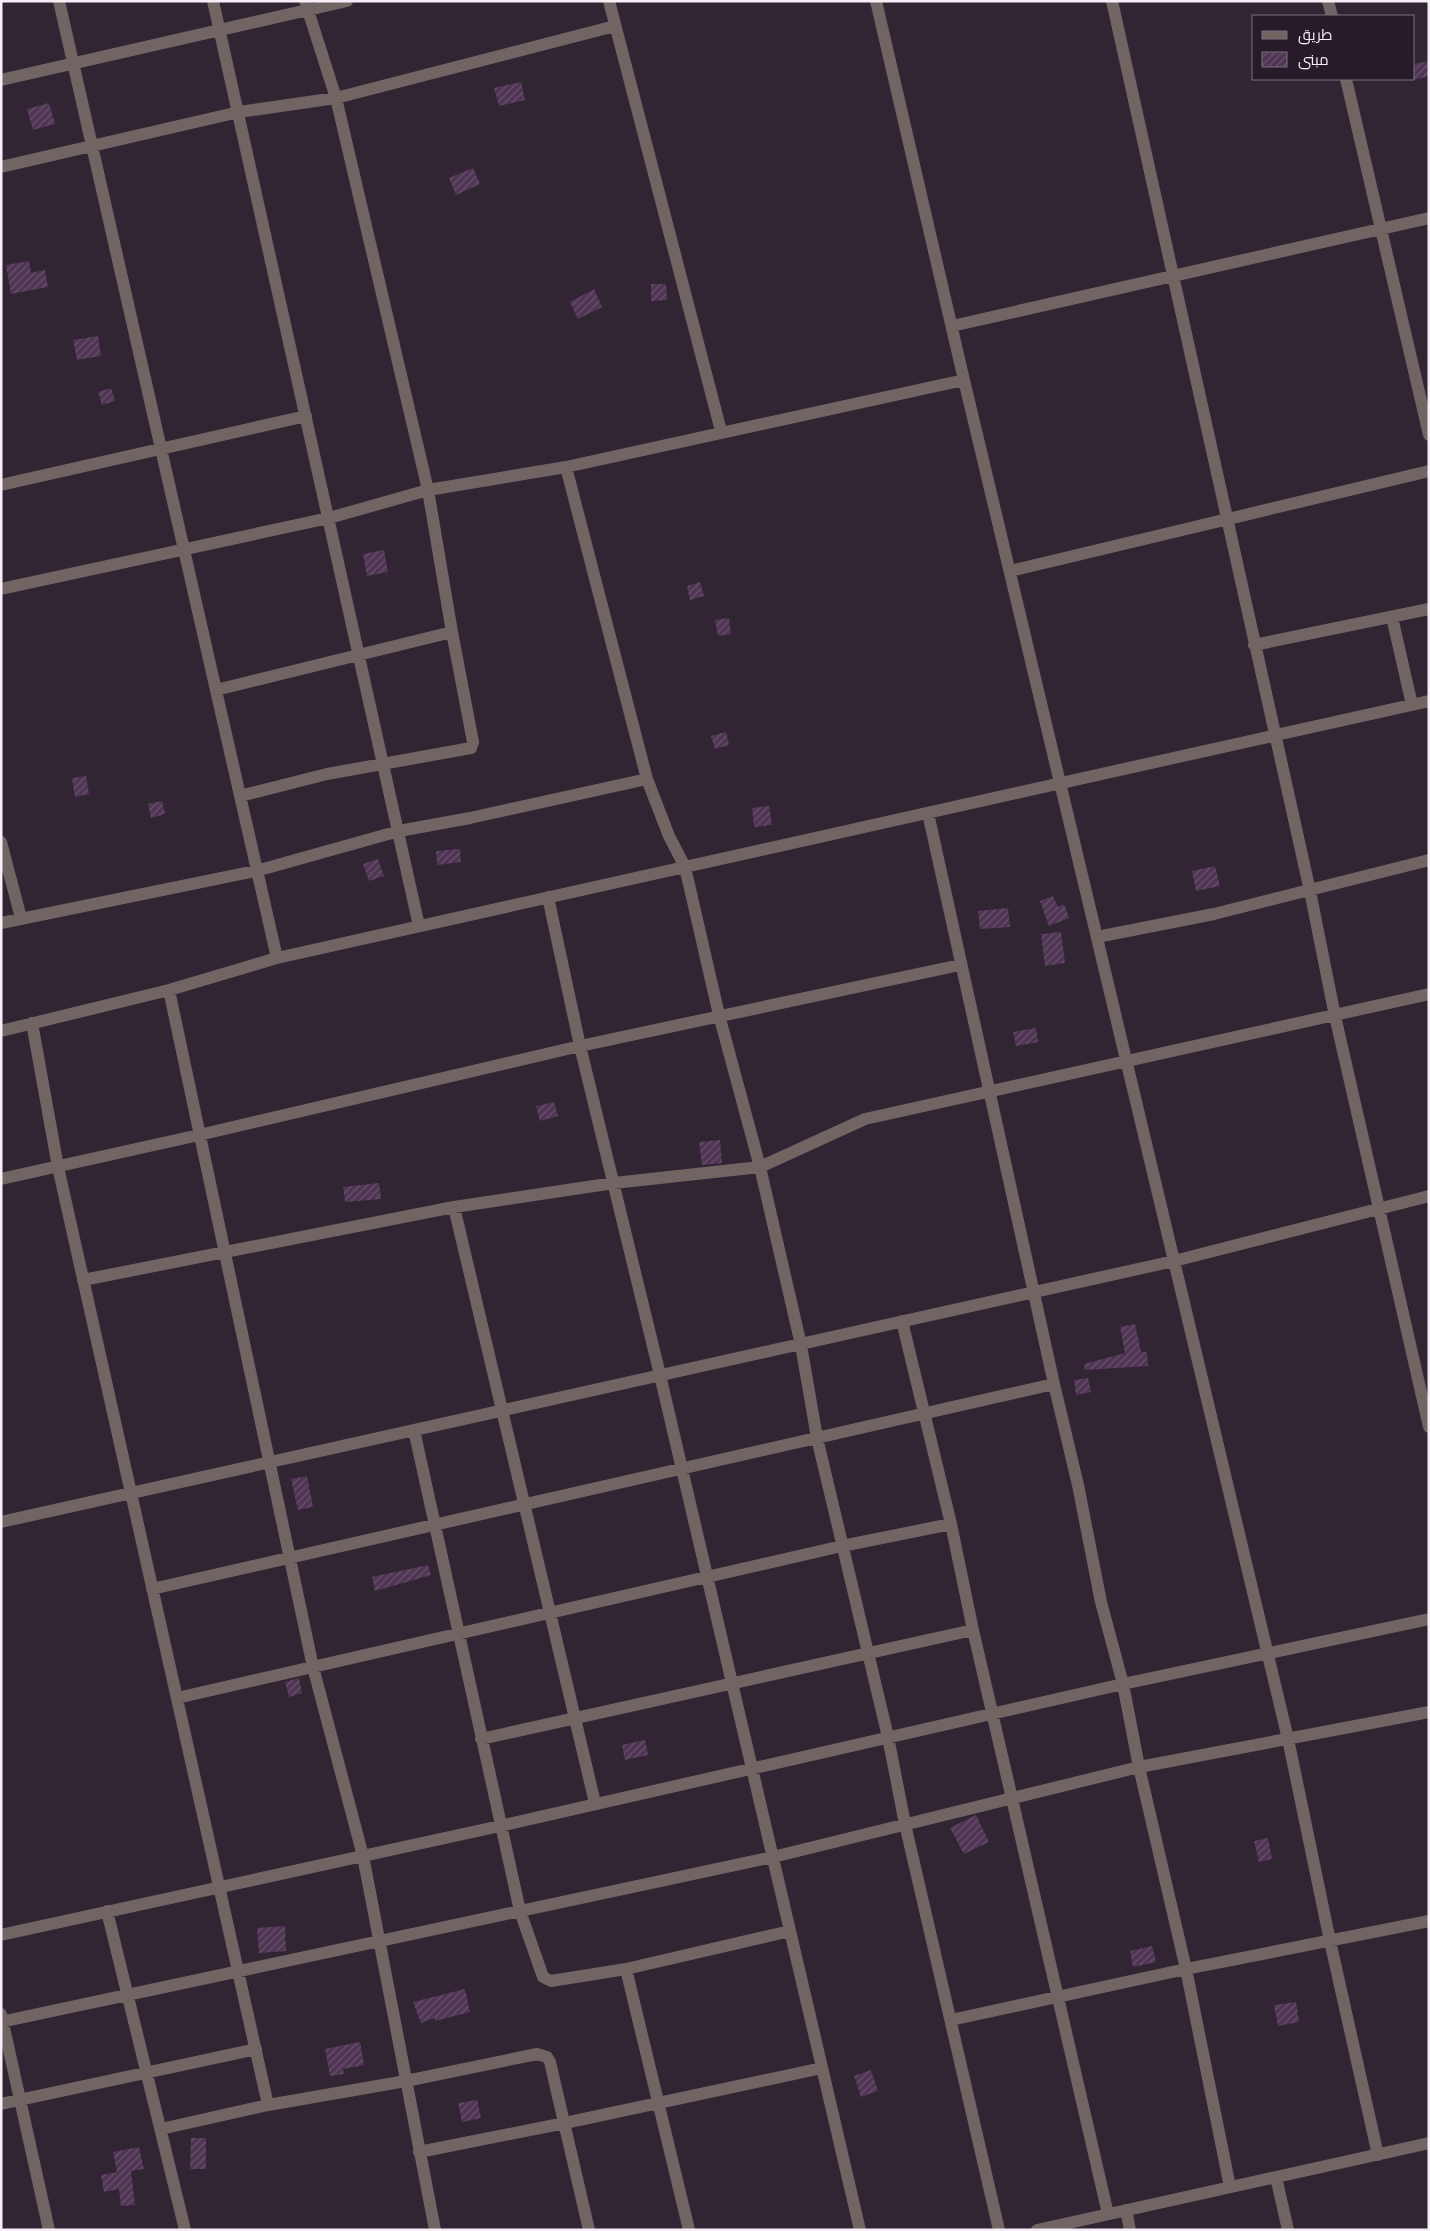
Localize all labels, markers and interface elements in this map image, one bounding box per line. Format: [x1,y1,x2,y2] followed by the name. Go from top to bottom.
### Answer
[1252,15,1415,80] legend
[1298,26,1332,45] text: طريق
[1298,51,1329,70] text: مبنى

